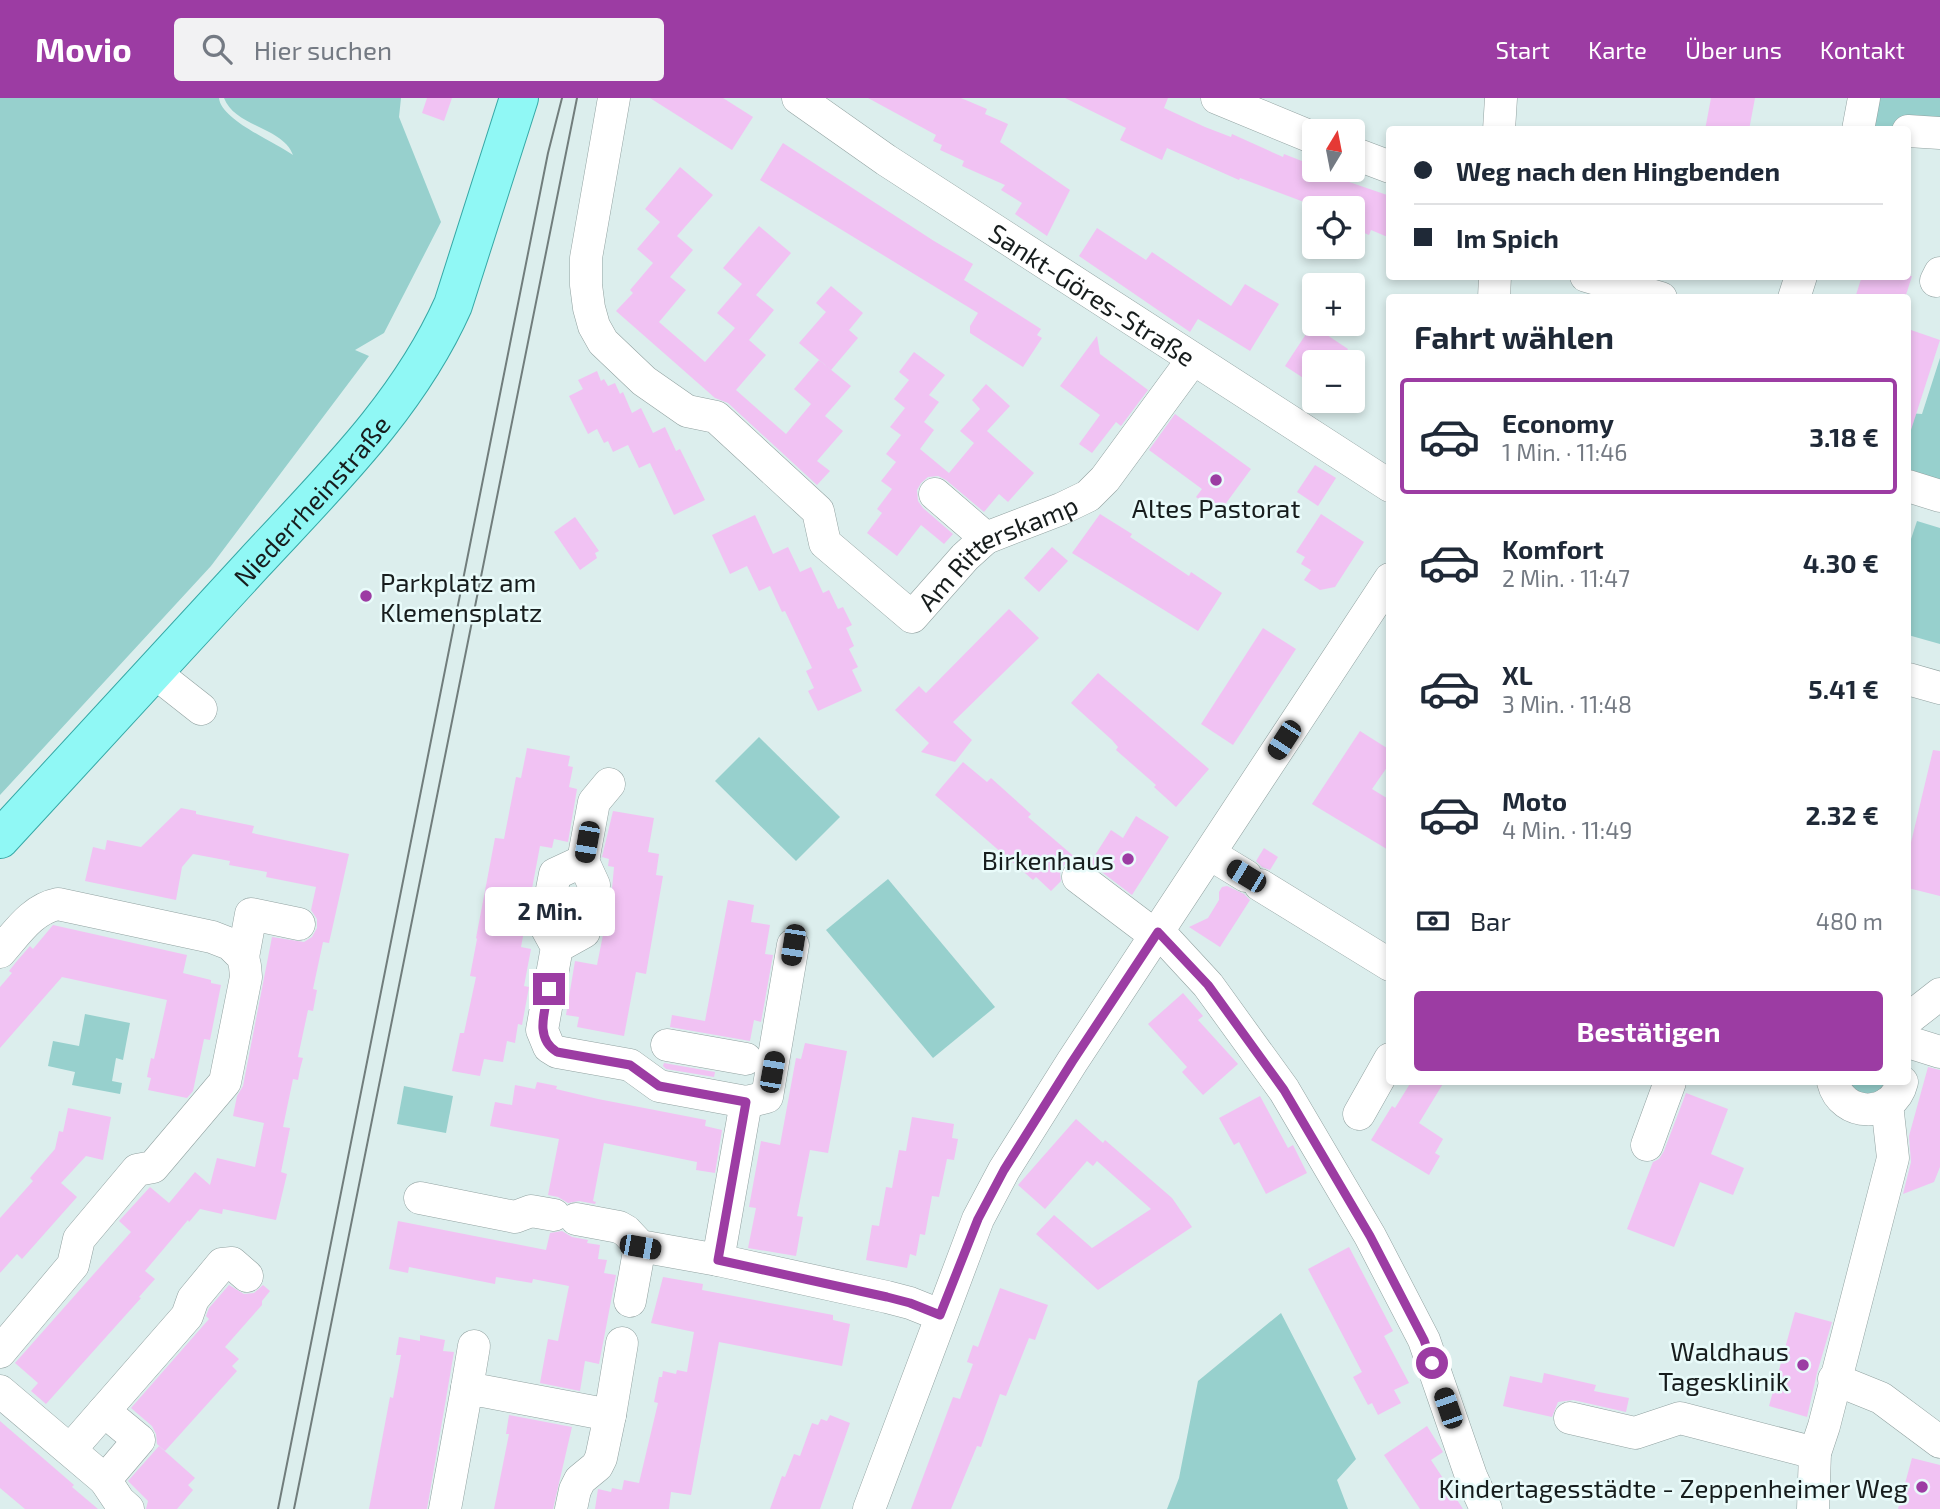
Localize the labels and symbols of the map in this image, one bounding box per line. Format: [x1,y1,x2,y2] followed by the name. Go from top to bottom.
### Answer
[1302,119,1365,182] north arrow
[984,216,1202,372] street label: Sankt-Göres-Straße
[226,409,396,591] street label: Niederrheinstraße
[1208,472,1224,488] marker: Altes Pastorat
[910,488,1082,616] street label: Am Ritterskamp
[1132,492,1300,523] place label: Altes Pastorat
[380,566,542,627] place label: Parkplatz am Klemensplatz
[358,588,374,604] marker: Parkplatz am Klemensplatz
[1264,717,1305,763] car
[574,819,601,865] car
[982,844,1114,875] place label: Birkenhaus
[1120,851,1136,867] marker: Birkenhaus
[1223,856,1270,896] car
[484,888,614,936] callout: 2 Min.
[780,923,807,967] car
[533,973,565,1005] route end
[759,1049,786,1095] car
[618,1233,663,1261] car
[1658,1335,1789,1396] place label: Waldhaus Tagesklinik
[1416,1347,1448,1379] route start
[1795,1357,1811,1373] marker: Waldhaus Tagesklinik
[1432,1385,1465,1431] car
[1438,1472,1908,1503] place label: Kindertagesstädte - Zeppenheimer Weg
[1914,1479,1930,1495] marker: Kindertagesstädte - Zeppenheimer Weg

